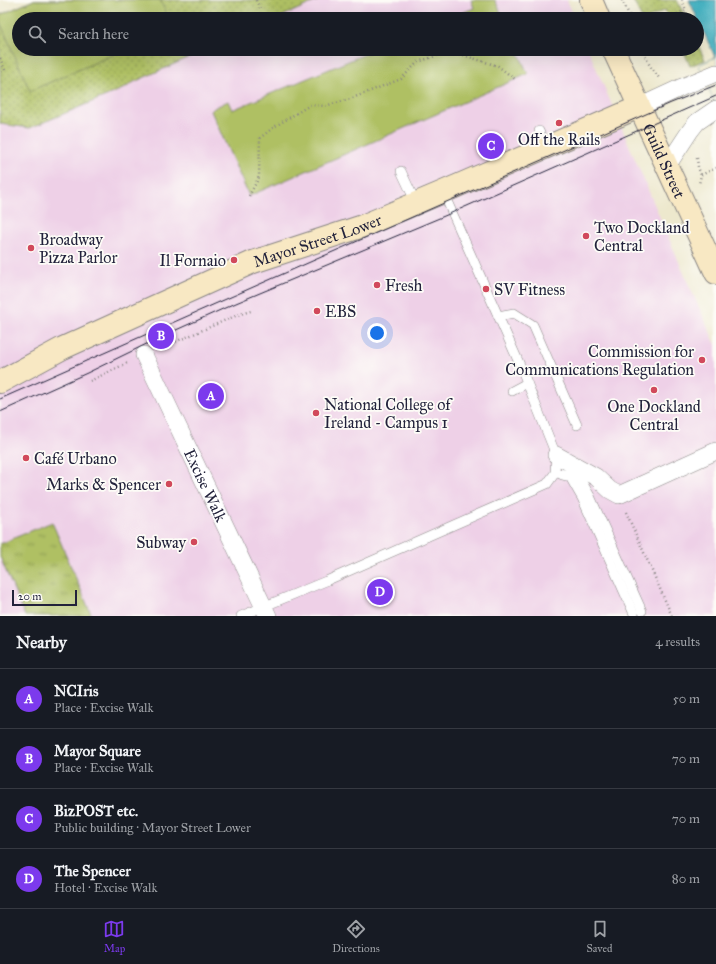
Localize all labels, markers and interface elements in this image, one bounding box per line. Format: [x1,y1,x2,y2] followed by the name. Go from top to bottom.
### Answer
[12,12,704,56] search box
[26,23,48,45] icon: search
[58,25,129,43] text: Search here
[554,118,564,128] marker: Off the Rails
[639,120,690,201] street label: Guild Street
[518,130,600,149] place label: Off the Rails
[478,131,504,161] pin: C
[251,210,384,271] street label: Mayor Street Lower
[594,218,690,255] place label: Two Dockland Central
[39,230,117,267] place label: Broadway Pizza Parlor
[581,231,591,241] marker: Two Dockland Central
[26,243,36,253] marker: Broadway Pizza Parlor
[159,251,226,270] place label: Il Fornaio
[229,255,239,265] marker: Il Fornaio
[385,276,422,295] place label: Fresh
[372,280,382,290] marker: Fresh
[494,280,565,299] place label: SV Fitness
[481,284,491,294] marker: SV Fitness
[325,302,356,321] place label: EBS
[312,306,322,316] marker: EBS
[148,321,174,351] pin: B
[367,323,387,343] your location
[505,342,694,380] place label: Commission for Communications Regulation
[697,355,707,365] marker: Commission for Communications Regulation
[198,381,224,411] pin: A
[649,385,659,395] marker: One Dockland Central
[324,395,453,432] place label: National College of Ireland - Campus 1
[607,397,701,434] place label: One Dockland Central
[311,408,321,418] marker: National College of Ireland - Campus 1
[180,446,231,525] street label: Excise Walk
[34,449,117,468] place label: Café Urbano
[21,453,31,463] marker: Café Urbano
[46,475,161,494] place label: Marks & Spencer
[164,479,174,489] marker: Marks & Spencer
[136,533,186,552] place label: Subway
[189,537,199,547] marker: Subway
[367,577,393,607] pin: D
[12,588,77,607] scale bar
[18,590,41,603] text: 20 m
[16,632,67,653] text: Nearby
[655,634,700,650] text: 4 results
[54,682,98,700] text: NCIris
[25,691,33,707] text: A
[673,691,700,707] text: 50 m
[54,700,154,716] text: Place · Excise Walk
[54,742,141,760] text: Mayor Square
[25,751,33,767] text: B
[672,751,700,767] text: 70 m
[54,760,154,776] text: Place · Excise Walk
[54,802,138,820] text: BizPOST etc.
[25,811,33,827] text: C
[672,811,700,827] text: 70 m
[54,820,251,836] text: Public building · Mayor Street Lower
[54,862,131,880] text: The Spencer
[24,871,34,887] text: D
[672,871,700,887] text: 80 m
[54,880,157,896] text: Hotel · Excise Walk
[103,918,125,955] tab: Map
[332,918,380,955] tab: Directions
[586,918,613,955] tab: Saved

